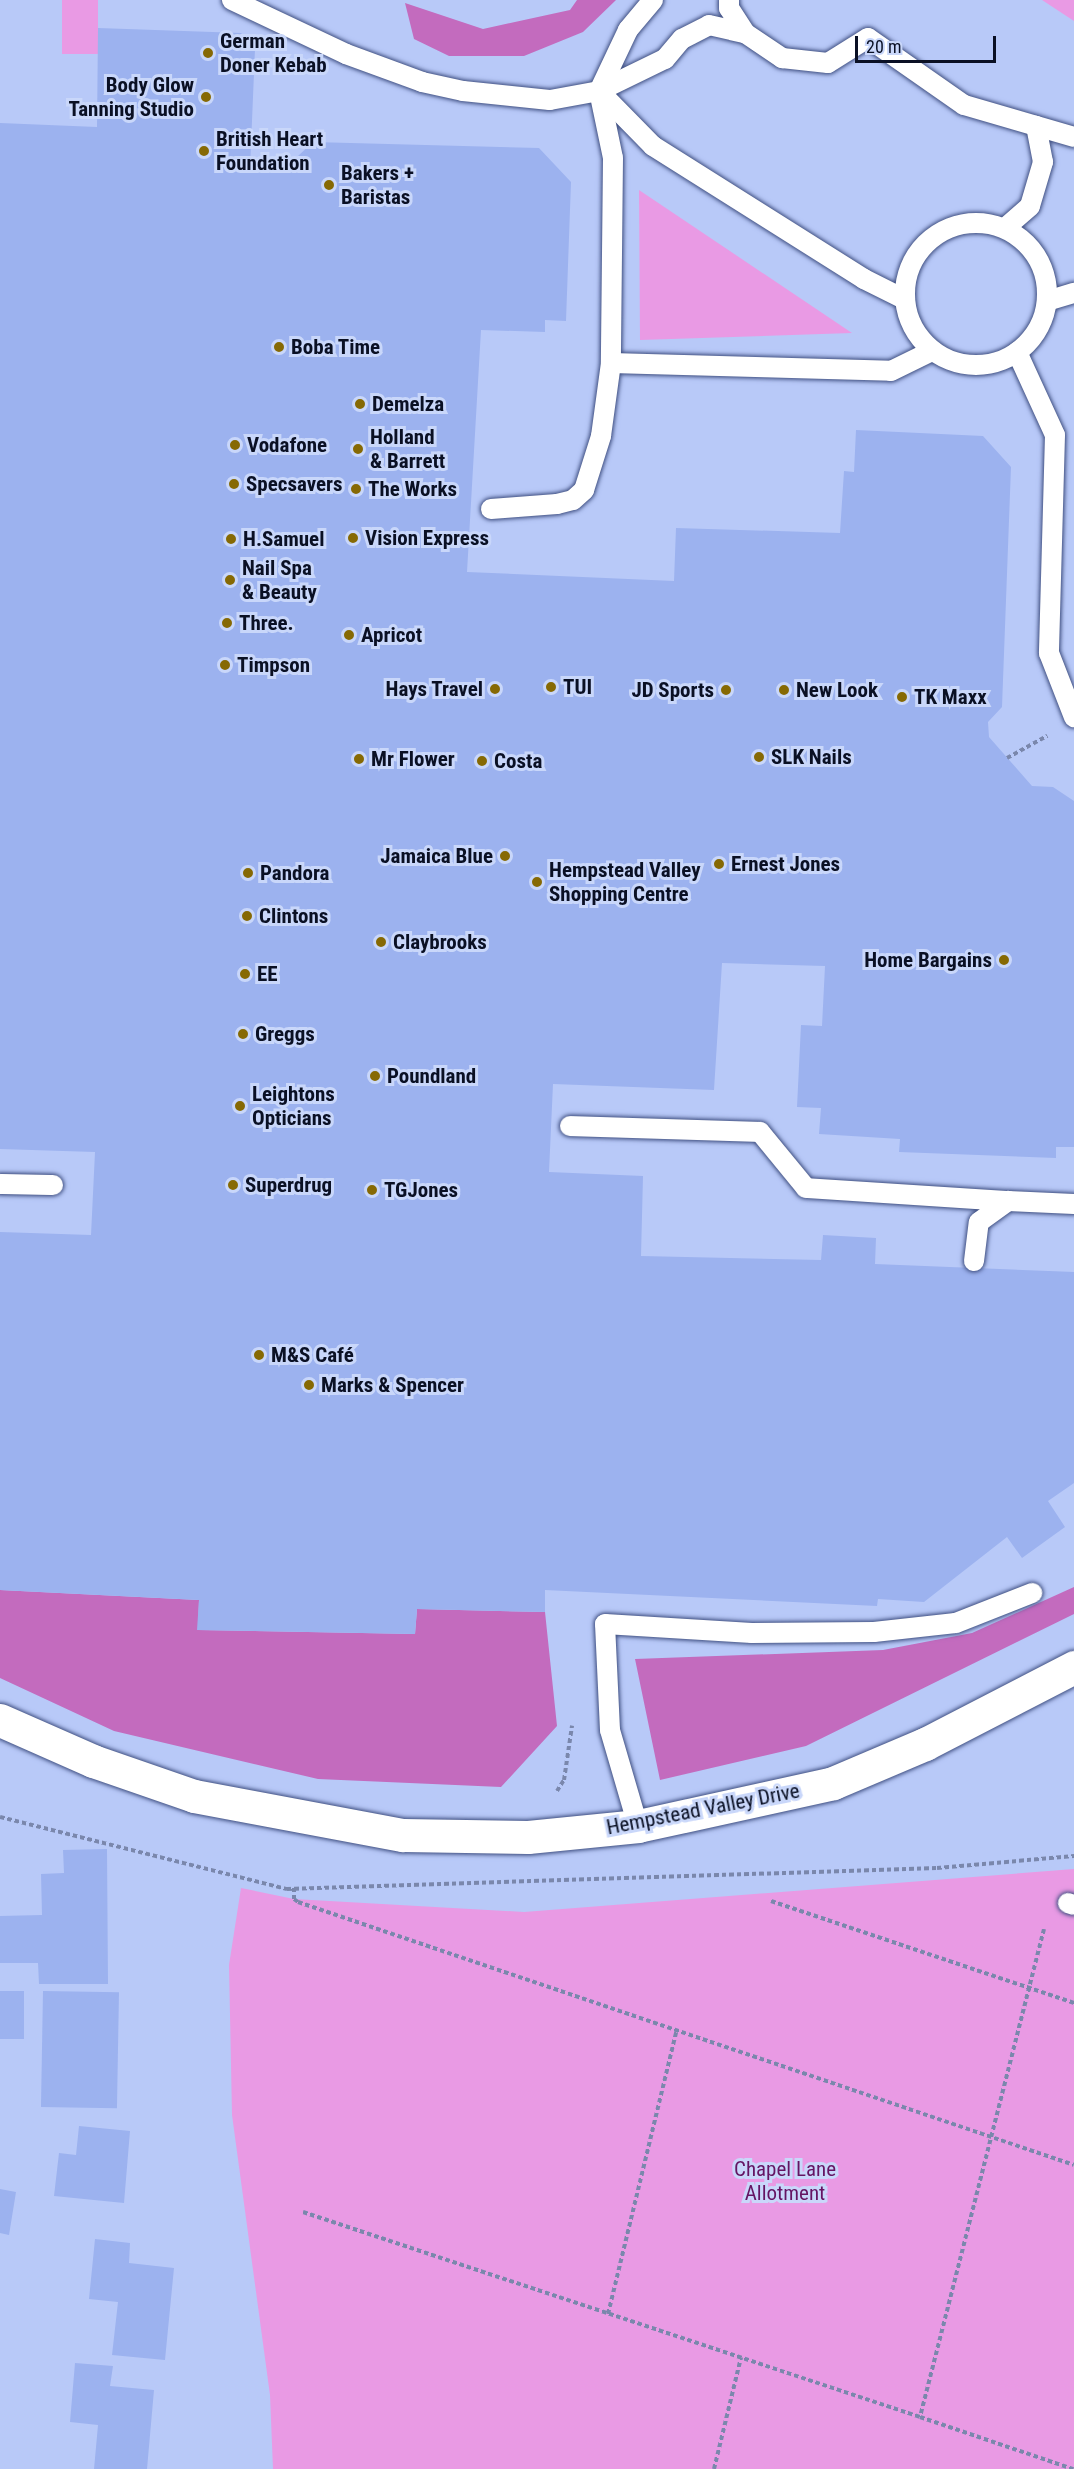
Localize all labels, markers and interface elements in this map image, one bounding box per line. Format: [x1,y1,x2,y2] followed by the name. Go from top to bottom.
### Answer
[858,24,999,62] scale bar
[220,28,327,78] place label: German Doner Kebab
[866,36,901,57] text: 20 m
[201,46,215,60] marker: German Doner Kebab
[68,72,194,122] place label: Body Glow Tanning Studio
[199,90,213,104] marker: Body Glow Tanning Studio
[216,126,323,176] place label: British Heart Foundation
[197,144,211,158] marker: British Heart Foundation
[341,160,414,210] place label: Bakers + Baristas
[322,178,336,192] marker: Bakers + Baristas
[291,334,381,360] place label: Boba Time
[272,340,286,354] marker: Boba Time
[372,391,444,417] place label: Demelza
[353,397,367,411] marker: Demelza
[370,424,445,474] place label: Holland & Barrett
[247,432,327,458] place label: Vodafone
[228,438,242,452] marker: Vodafone
[351,442,365,456] marker: Holland & Barrett
[246,471,343,497] place label: Specsavers
[368,476,457,502] place label: The Works
[227,477,241,491] marker: Specsavers
[349,482,363,496] marker: The Works
[365,525,489,551] place label: Vision Express
[243,526,324,552] place label: H.Samuel
[346,531,360,545] marker: Vision Express
[224,532,238,546] marker: H.Samuel
[242,555,317,605] place label: Nail Spa & Beauty
[223,573,237,587] marker: Nail Spa & Beauty
[239,610,294,636] place label: Three.
[220,616,234,630] marker: Three.
[361,622,422,648] place label: Apricot
[342,628,356,642] marker: Apricot
[237,652,310,678] place label: Timpson
[218,658,232,672] marker: Timpson
[563,674,592,700] place label: TUI
[385,676,483,702] place label: Hays Travel
[631,677,714,703] place label: JD Sports
[796,677,878,703] place label: New Look
[544,680,558,694] marker: TUI
[488,682,502,696] marker: Hays Travel
[719,683,733,697] marker: JD Sports
[777,683,791,697] marker: New Look
[914,684,987,710] place label: TK Maxx
[895,690,909,704] marker: TK Maxx
[771,744,852,770] place label: SLK Nails
[371,746,455,772] place label: Mr Flower
[494,748,542,774] place label: Costa
[752,750,766,764] marker: SLK Nails
[352,752,366,766] marker: Mr Flower
[475,754,489,768] marker: Costa
[380,843,493,869] place label: Jamaica Blue
[498,849,512,863] marker: Jamaica Blue
[731,851,840,877] place label: Ernest Jones
[549,857,700,907] place label: Hempstead Valley Shopping Centre
[712,857,726,871] marker: Ernest Jones
[260,860,329,886] place label: Pandora
[241,866,255,880] marker: Pandora
[530,875,544,889] marker: Hempstead Valley Shopping Centre
[259,903,328,929] place label: Clintons
[240,909,254,923] marker: Clintons
[393,929,487,955] place label: Claybrooks
[374,935,388,949] marker: Claybrooks
[864,947,992,973] place label: Home Bargains
[997,953,1011,967] marker: Home Bargains
[257,961,278,987] place label: EE
[238,967,252,981] marker: EE
[255,1021,315,1047] place label: Greggs
[236,1027,250,1041] marker: Greggs
[387,1063,476,1089] place label: Poundland
[368,1069,382,1083] marker: Poundland
[252,1081,335,1131] place label: Leightons Opticians
[233,1099,247,1113] marker: Leightons Opticians
[245,1172,332,1198] place label: Superdrug
[384,1177,458,1203] place label: TGJones
[226,1178,240,1192] marker: Superdrug
[365,1183,379,1197] marker: TGJones
[271,1342,354,1368] place label: M&S Café
[252,1348,266,1362] marker: M&S Café
[321,1372,464,1398] place label: Marks & Spencer
[302,1378,316,1392] marker: Marks & Spencer
[604,1778,802,1840] street label: Hempstead Valley Drive
[734,2156,836,2206] park label: Chapel Lane Allotment

